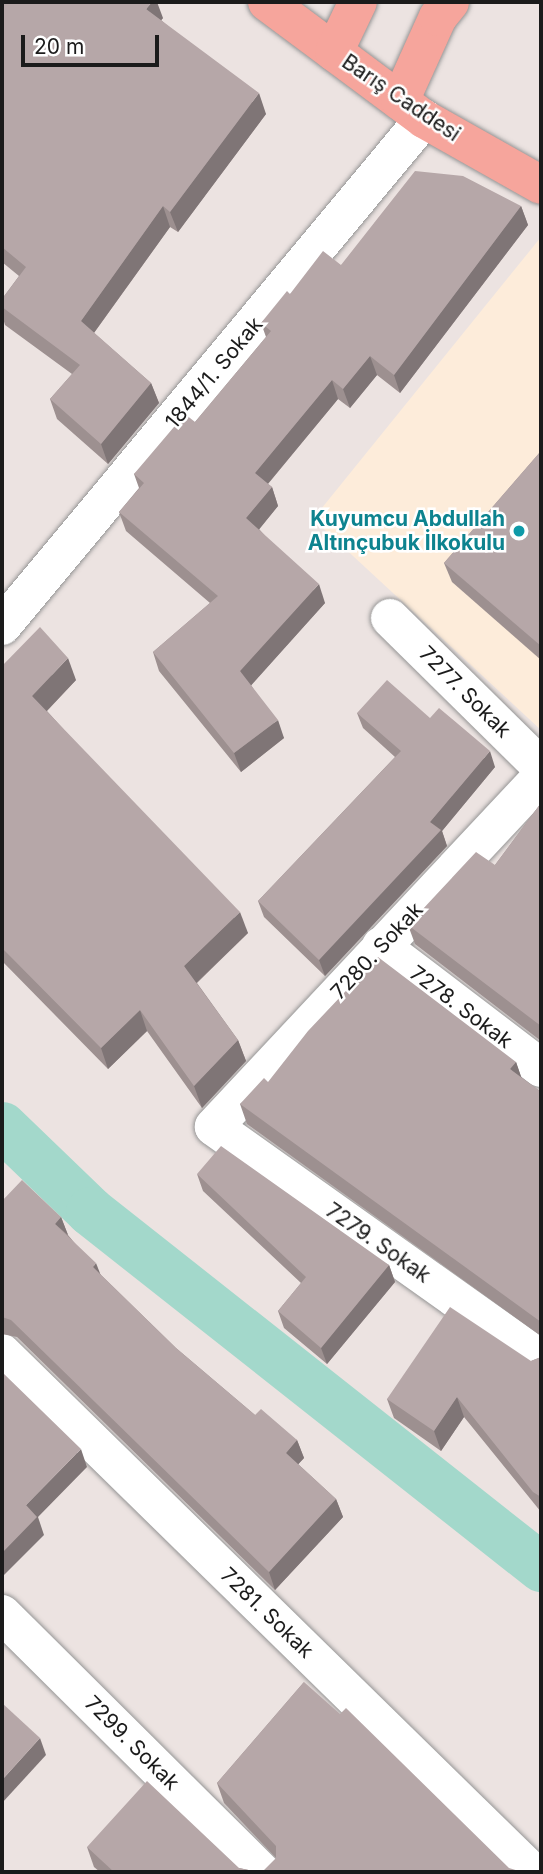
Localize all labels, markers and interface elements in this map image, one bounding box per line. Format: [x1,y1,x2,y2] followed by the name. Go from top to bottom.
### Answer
[24,21,163,65] scale bar
[34,34,84,59] text: 20 m
[337,49,465,147] street label: Barış Caddesi
[160,312,268,434] street label: 1844/1. Sokak
[308,506,505,556] place label: Kuyumcu Abdullah Altınçubuk İlkokulu
[511,523,527,539] marker: Kuyumcu Abdullah Altınçubuk İlkokulu
[414,641,516,743] street label: 7277. Sokak
[326,897,428,1005] street label: 7280. Sokak
[405,960,517,1054] street label: 7278. Sokak
[321,1198,435,1288] street label: 7279. Sokak
[215,1563,319,1663] street label: 7281. Sokak
[80,1691,184,1795] street label: 7299. Sokak

